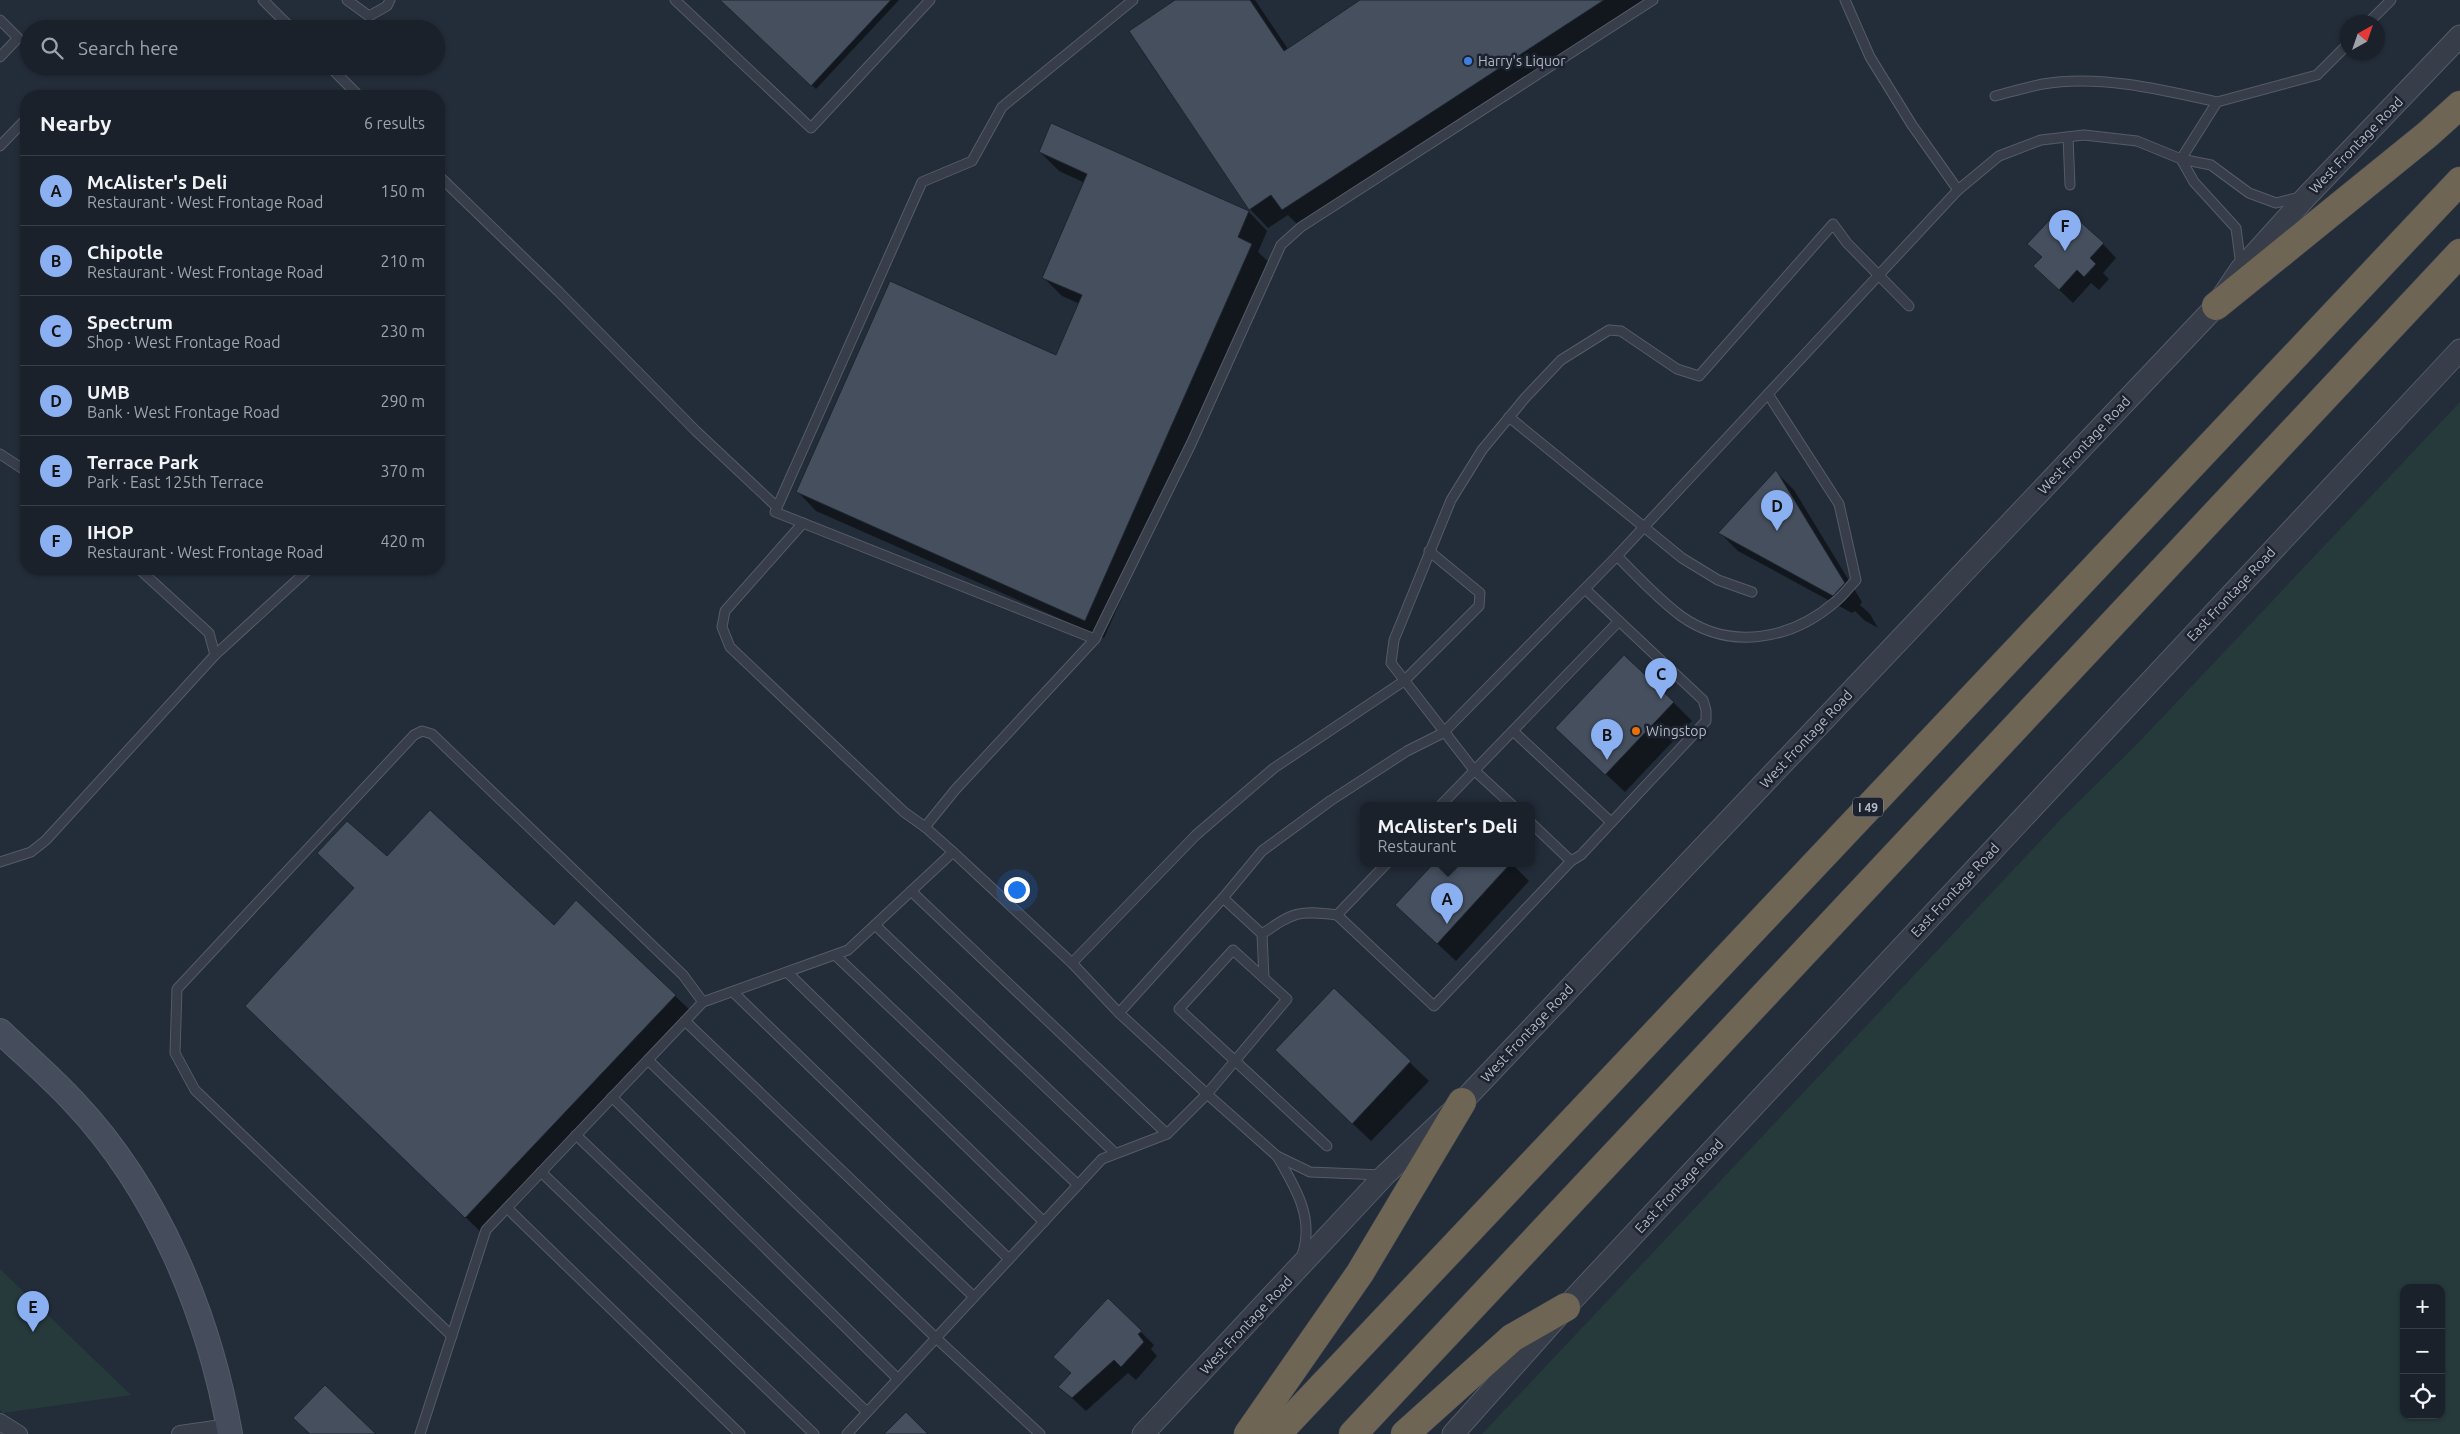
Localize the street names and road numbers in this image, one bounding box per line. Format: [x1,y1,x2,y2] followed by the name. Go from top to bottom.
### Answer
[2306,93,2406,197] street label: West Frontage Road
[2035,393,2133,497] street label: West Frontage Road
[2183,544,2279,644] street label: East Frontage Road
[1757,687,1855,791] street label: West Frontage Road
[1853,798,1883,816] road number: I 49
[1907,840,2003,940] street label: East Frontage Road
[1478,981,1576,1085] street label: West Frontage Road
[1631,1136,1727,1236] street label: East Frontage Road
[1197,1273,1295,1377] street label: West Frontage Road

